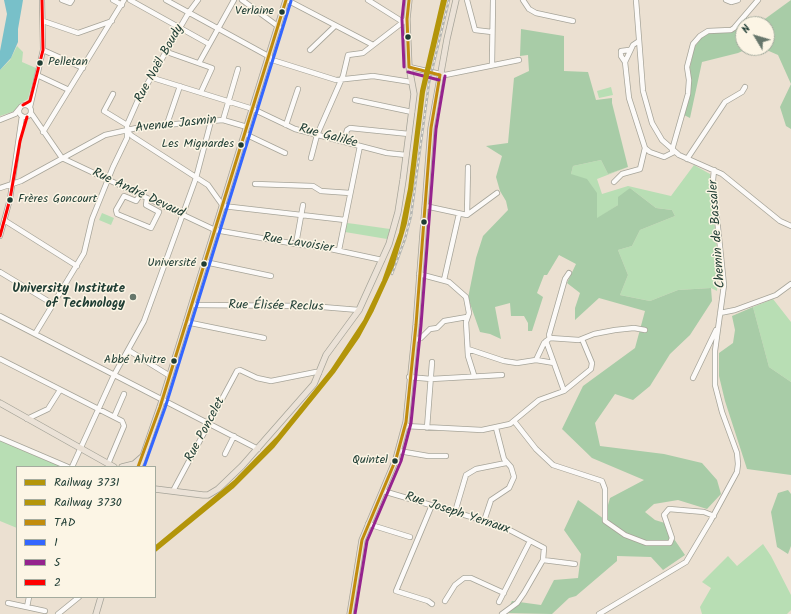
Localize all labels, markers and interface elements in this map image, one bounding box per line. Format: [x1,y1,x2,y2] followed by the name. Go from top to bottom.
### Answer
[235,5,274,19] place label: Verlaine
[277,7,287,17] marker: Verlaine
[735,16,775,56] north arrow
[737,21,756,38] text: N
[132,22,188,106] street label: Rue Noël Boudy
[403,32,413,42] unlabelled marker
[48,56,88,70] place label: Pelletan
[35,58,45,68] marker: Pelletan
[135,113,217,137] street label: Avenue Jasmin
[297,122,359,152] street label: Rue Galilée
[162,138,234,152] place label: Les Mignardes
[236,140,246,150] marker: Les Mignardes
[89,166,187,222] street label: Rue André Devaud
[706,179,730,289] street label: Chemin de Bassaler
[18,193,97,207] place label: Frères Goncourt
[5,195,15,205] marker: Frères Goncourt
[419,217,429,227] unlabelled marker
[262,231,334,257] street label: Rue Lavoisier
[147,257,196,271] place label: Université
[199,259,209,269] marker: Université
[12,282,125,313] place label: University Institute of Technology
[128,292,138,302] marker: University Institute of Technology
[228,298,324,316] street label: Rue Élisée Reclus
[104,354,166,368] place label: Abbé Alvitre
[169,356,179,366] marker: Abbé Alvitre
[183,395,229,465] street label: Rue Poncelet
[352,454,388,468] place label: Quintel
[390,456,400,466] marker: Quintel
[16,466,156,598] legend
[54,473,120,492] text: Railway 3731
[403,490,511,538] street label: Rue Joseph Yernaux
[54,493,122,512] text: Railway 3730
[54,513,75,532] text: TAD
[54,533,58,552] text: 1
[54,553,60,572] text: 5
[54,573,61,592] text: 2

